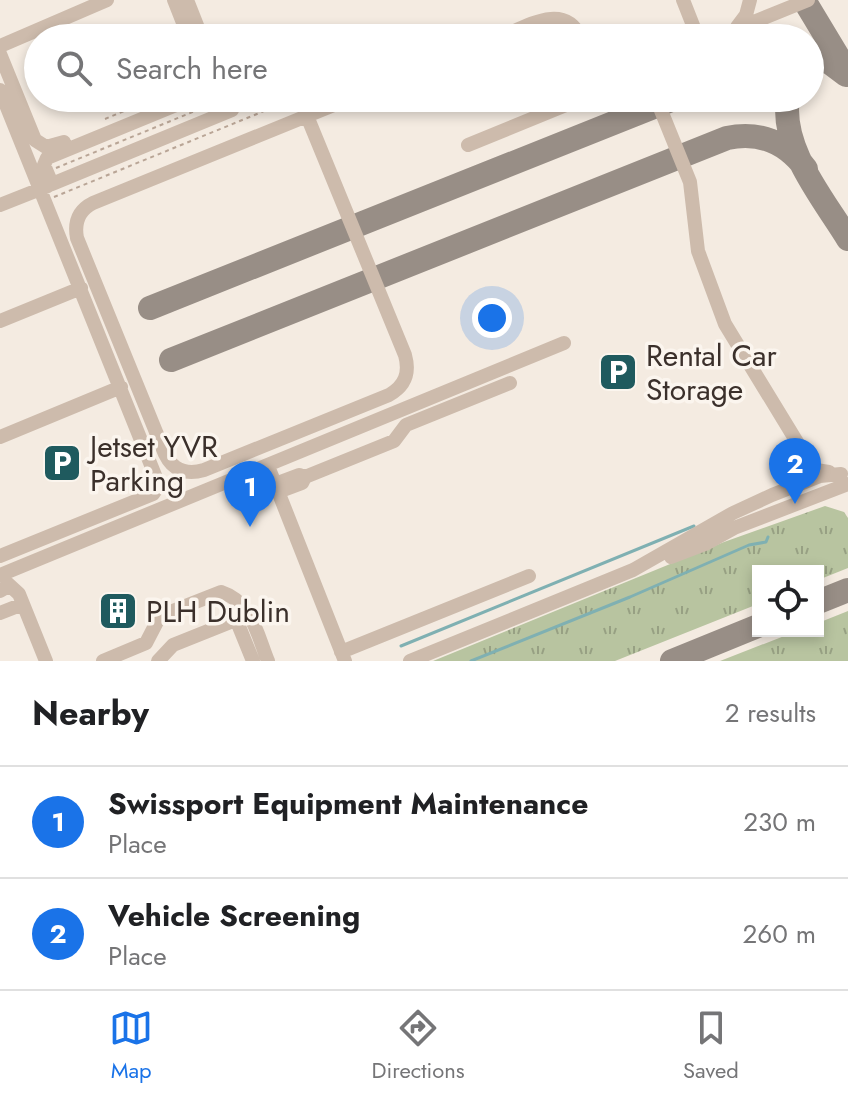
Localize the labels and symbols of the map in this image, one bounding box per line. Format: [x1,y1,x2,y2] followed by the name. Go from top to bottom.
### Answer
[472,298,512,338] your location
[646,334,778,411] place label: Rental Car Storage
[597,351,639,393] parking icon: Rental Car Storage
[86,425,218,502] place label: Jetset YVR Parking
[769,438,821,504] pin: 2
[41,442,83,484] parking icon: Jetset YVR Parking
[224,461,276,527] pin: 1
[97,590,139,632] building icon: PLH Dublin
[146,590,290,633] place label: PLH Dublin

